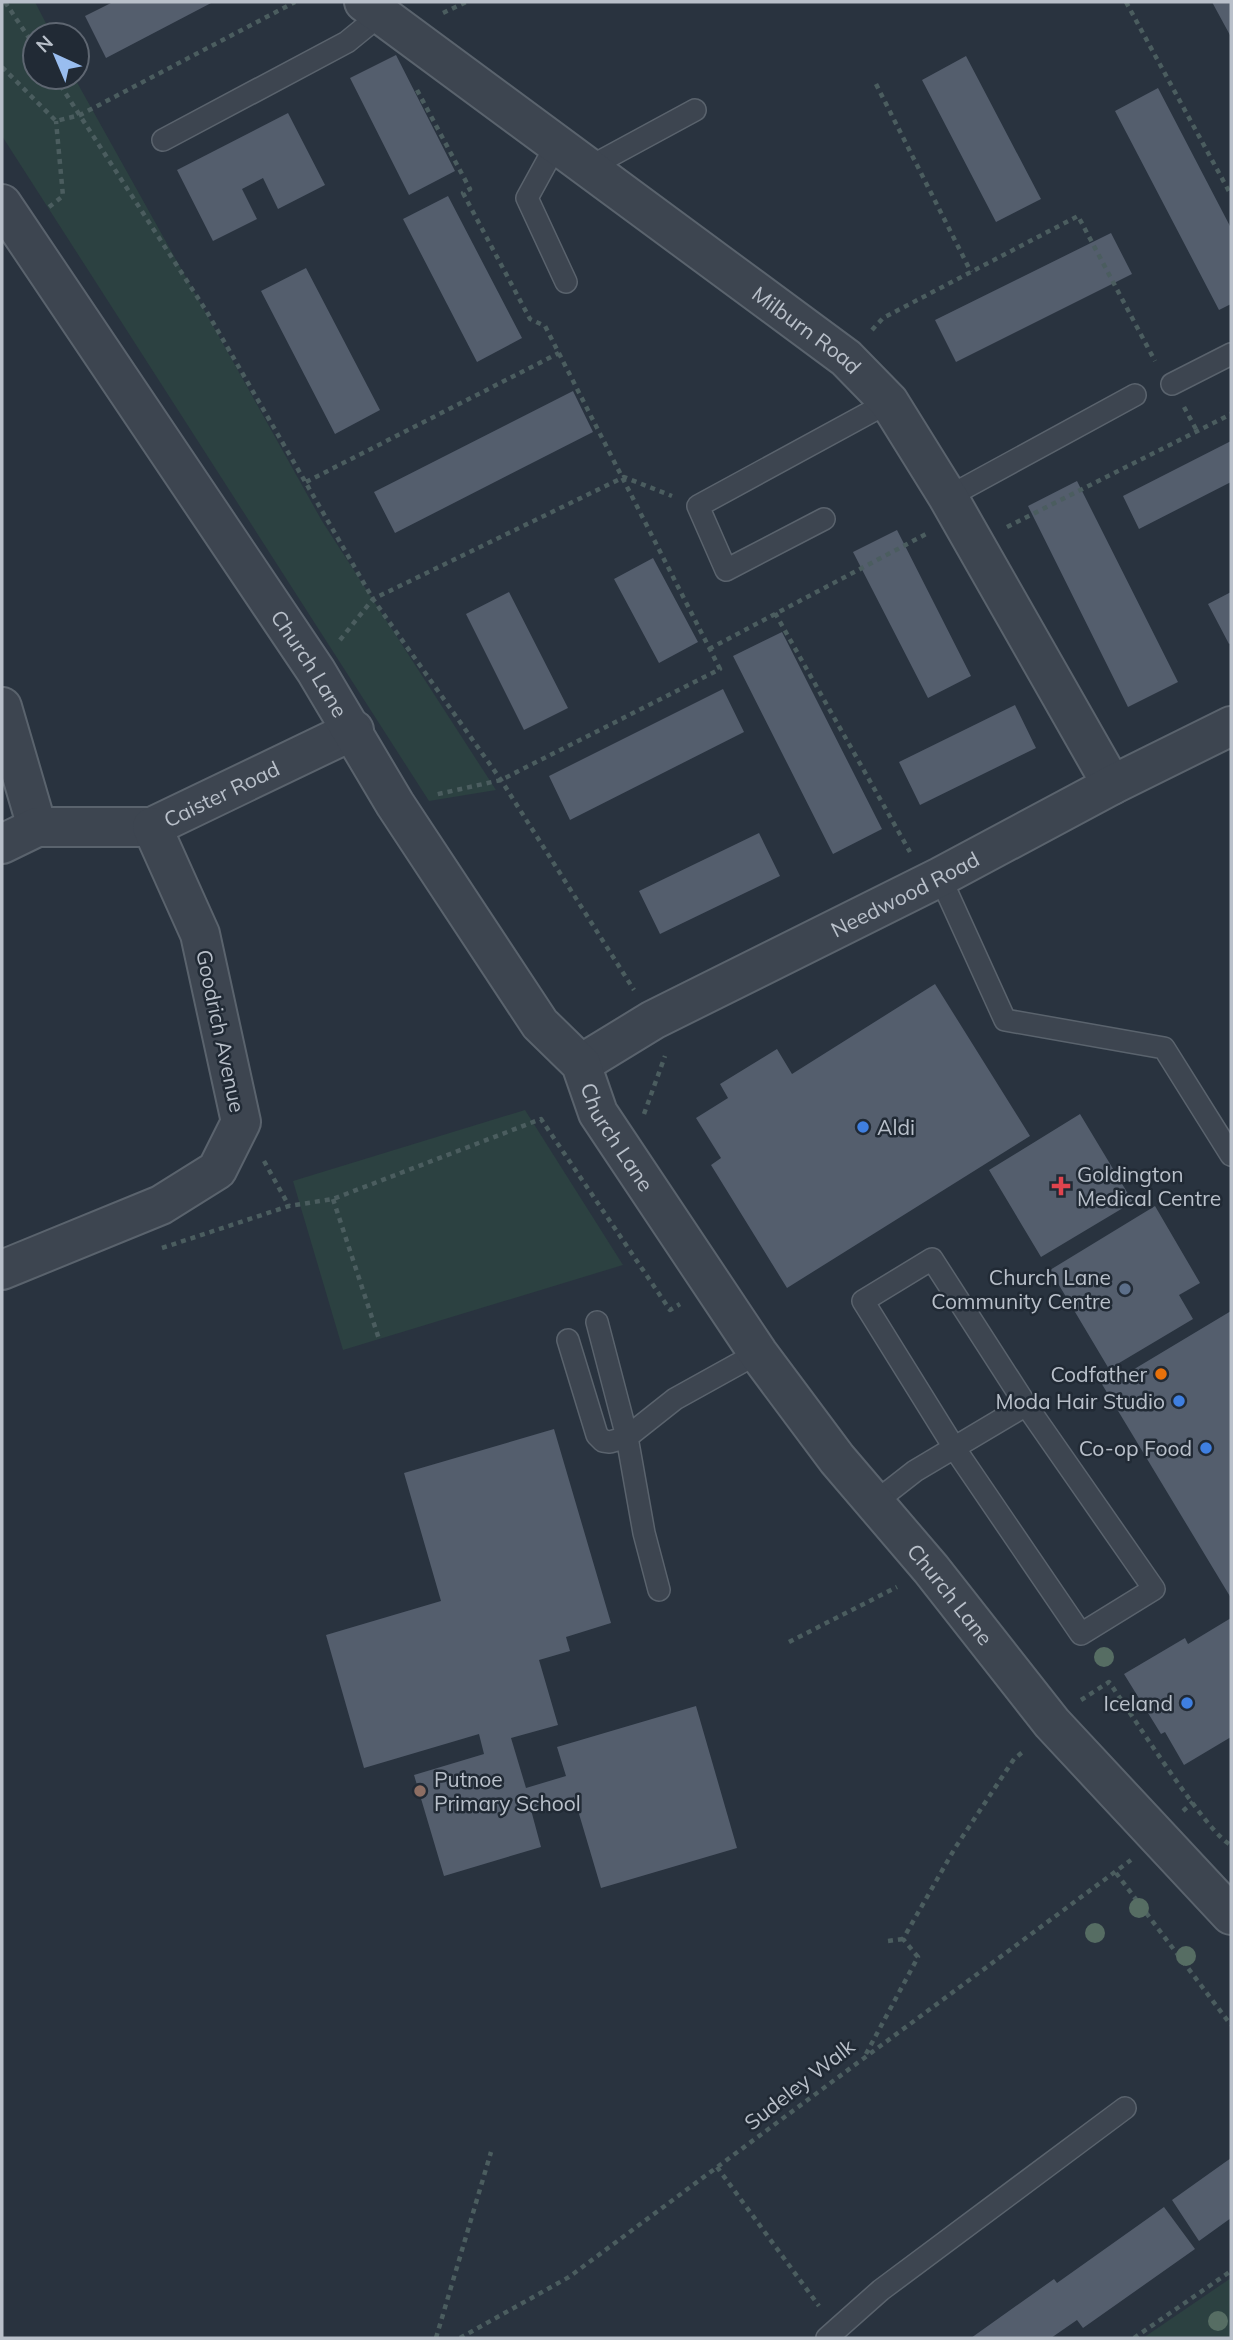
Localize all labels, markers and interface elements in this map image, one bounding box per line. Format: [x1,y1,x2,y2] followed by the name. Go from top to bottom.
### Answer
[21,21,91,91] north arrow
[31,30,58,57] text: N
[747,280,867,379] street label: Milburn Road
[266,605,353,722] street label: Church Lane
[159,755,284,832] street label: Caister Road
[826,846,984,942] street label: Needwood Road
[191,947,251,1115] street label: Goodrich Avenue
[575,1079,659,1196] street label: Church Lane
[877,1114,915,1140] place label: Aldi
[855,1119,871,1135] marker: Aldi
[1077,1161,1221,1211] place label: Goldington Medical Centre
[1051,1176,1071,1196] marker: Goldington Medical Centre
[931,1264,1111,1314] place label: Church Lane Community Centre
[1117,1281,1133,1297] marker: Church Lane Community Centre
[1050,1361,1147,1387] place label: Codfather
[1153,1366,1169,1382] marker: Codfather
[995,1388,1165,1414] place label: Moda Hair Studio
[1171,1393,1187,1409] marker: Moda Hair Studio
[1079,1435,1192,1461] place label: Co-op Food
[1198,1440,1214,1456] marker: Co-op Food
[902,1538,999,1650] street label: Church Lane
[1103,1690,1173,1716] place label: Iceland
[1179,1695,1195,1711] marker: Iceland
[434,1766,581,1816] place label: Putnoe Primary School
[412,1783,428,1799] marker: Putnoe Primary School
[739,2033,859,2135] street label: Sudeley Walk

